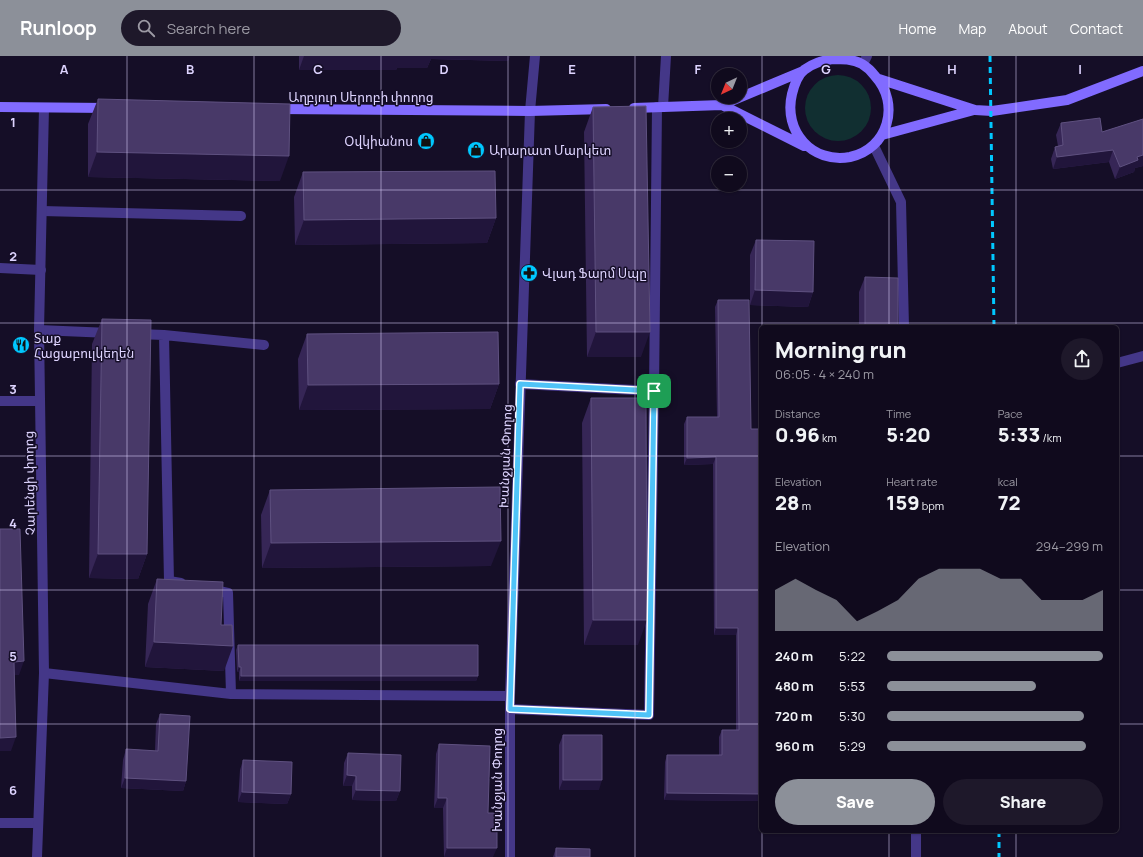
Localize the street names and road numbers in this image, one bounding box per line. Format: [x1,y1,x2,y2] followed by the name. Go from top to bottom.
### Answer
[288,88,434,106] street label: Աղբյուր Սերոբի փողոց
[494,404,516,508] street label: Խանջյան Փողոց
[19,431,39,535] street label: Չարենցի փողոց
[488,728,506,832] street label: Խանջյան Փողոց

